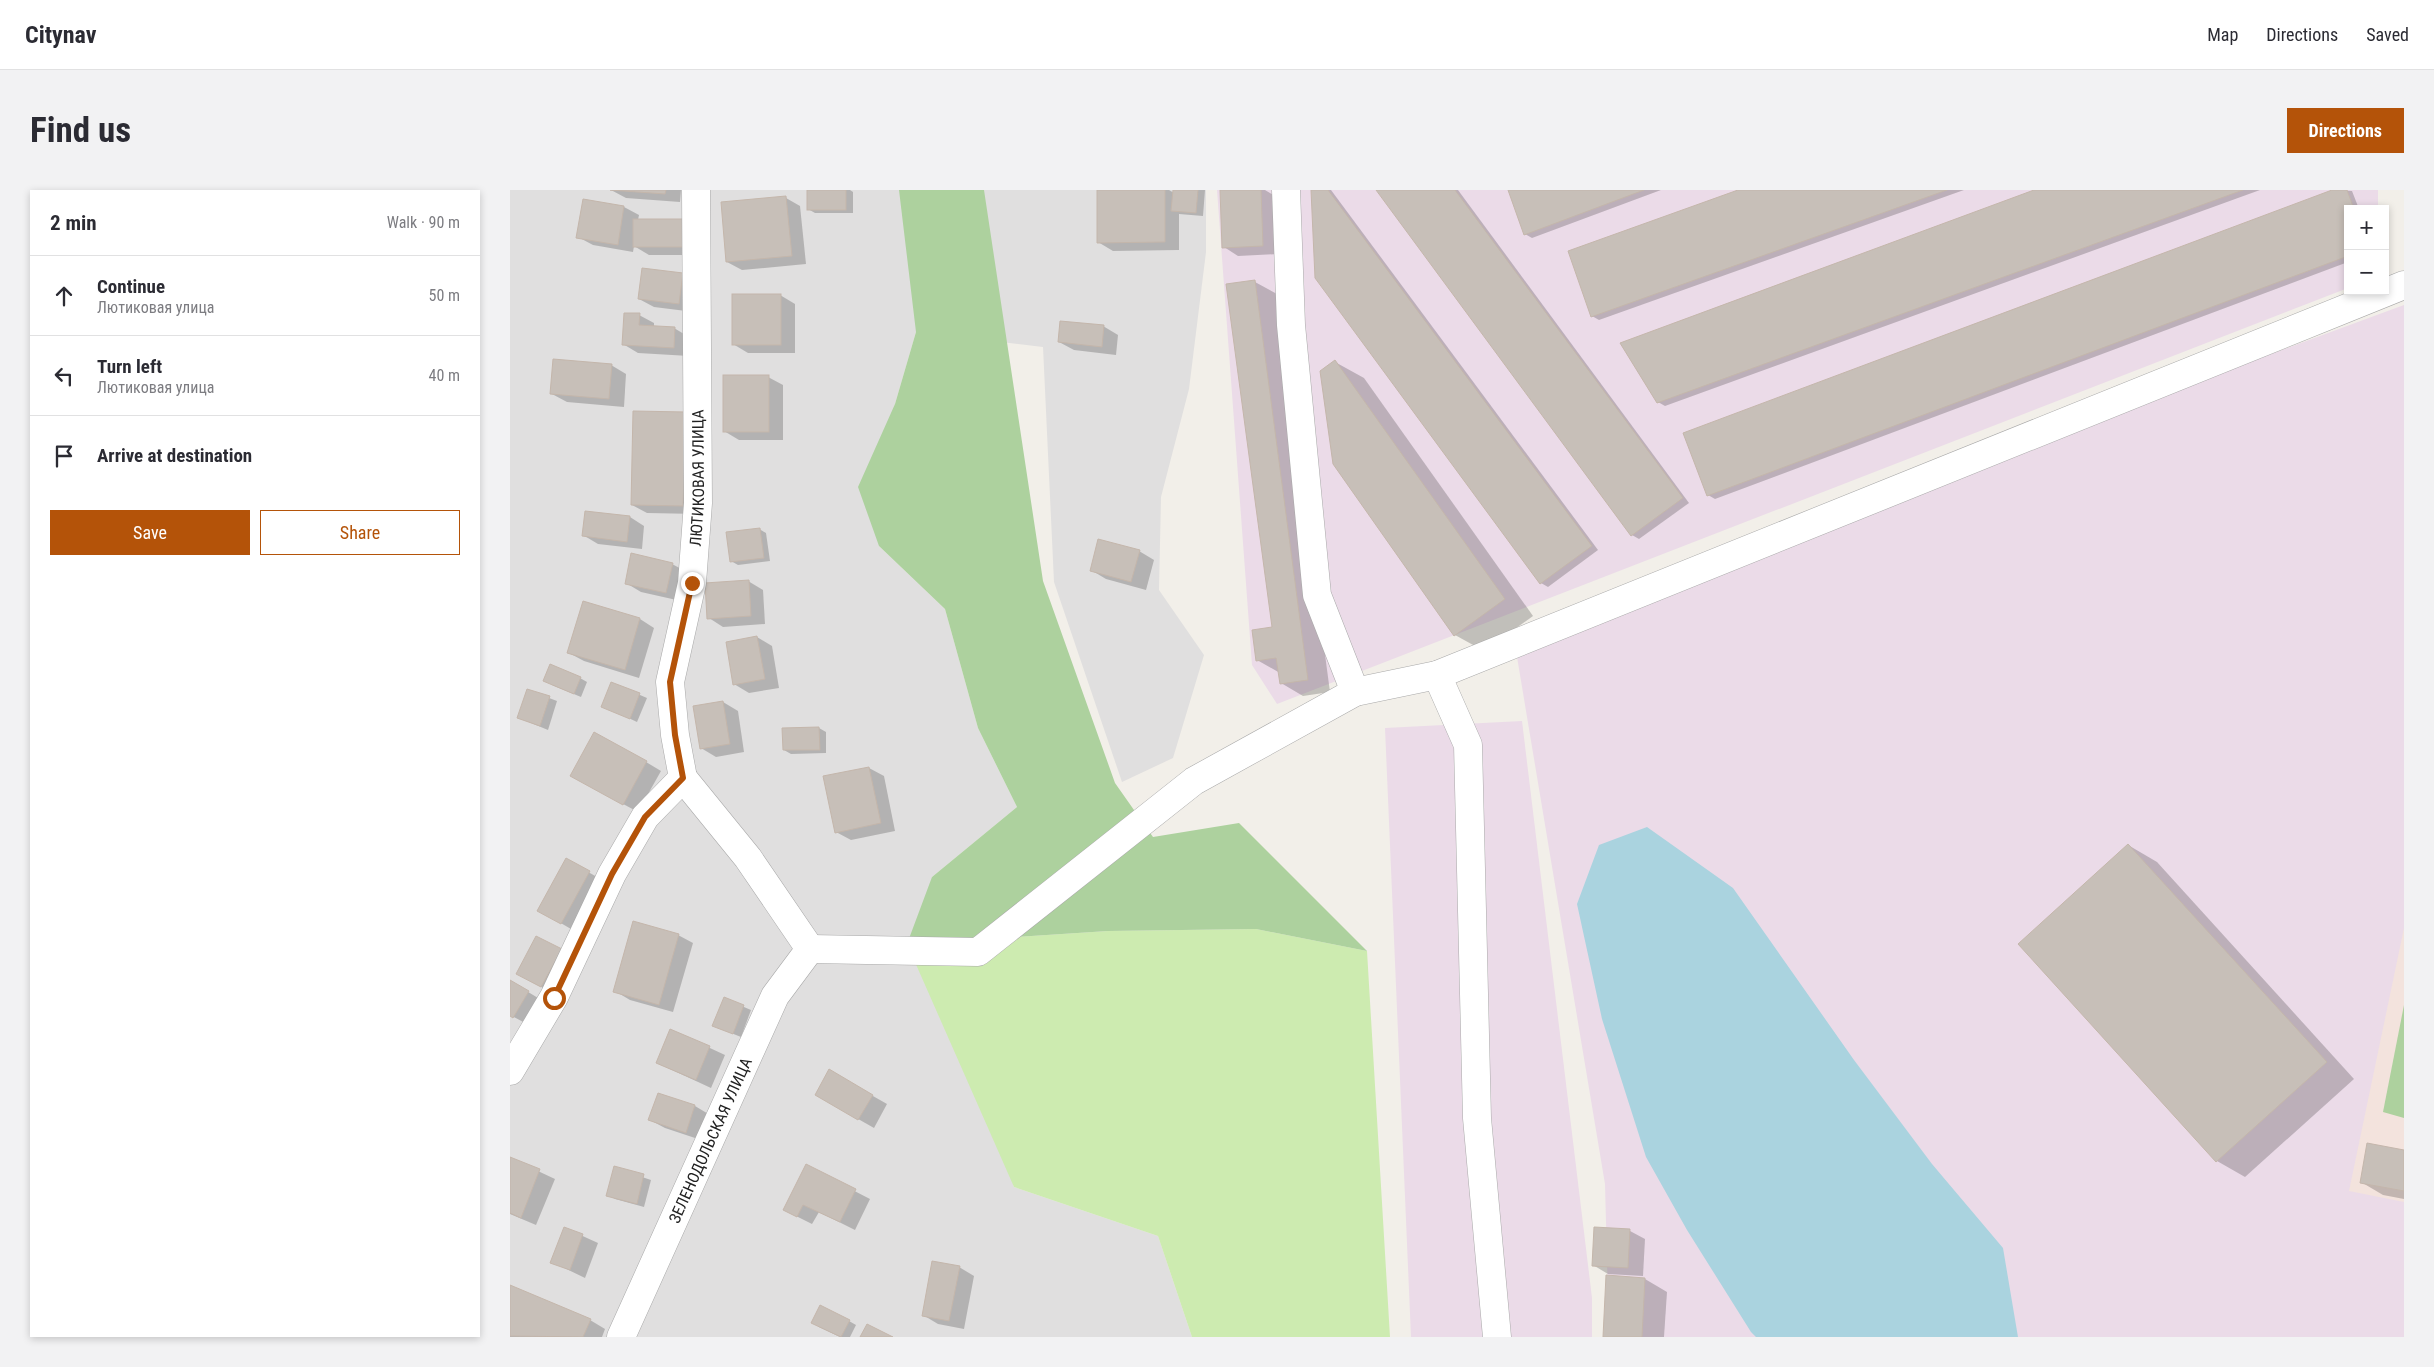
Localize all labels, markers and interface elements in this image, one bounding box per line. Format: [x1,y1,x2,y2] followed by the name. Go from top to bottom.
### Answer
[25,21,96,49] text: Citynav
[2207,24,2238,45] text: Map
[2266,24,2338,45] text: Directions
[2366,24,2409,45] text: Saved
[2287,108,2404,153] button: Directions
[30,110,131,151] text: Find us
[2344,205,2389,295] map controls
[2344,205,2389,250] button: +
[50,211,97,235] text: 2 min
[387,213,460,232] text: Walk · 90 m
[2344,250,2389,295] button: −
[97,275,165,298] text: Continue
[50,282,78,310] icon: ahead
[428,286,460,305] text: 50 m
[97,298,214,317] text: Лютиковая улица
[97,355,162,378] text: Turn left
[50,362,78,390] icon: left
[428,366,460,385] text: 40 m
[97,378,214,397] text: Лютиковая улица
[685,410,708,547] street label: ЛЮТИКОВАЯ УЛИЦА
[50,442,78,470] icon: arrive
[97,444,252,467] text: Arrive at destination
[50,510,250,555] button: Save
[260,510,460,555] button: Share
[681,572,704,595] route end
[543,987,566,1010] route start
[664,1054,755,1226] street label: ЗЕЛЕНОДОЛЬСКАЯ УЛИЦА

